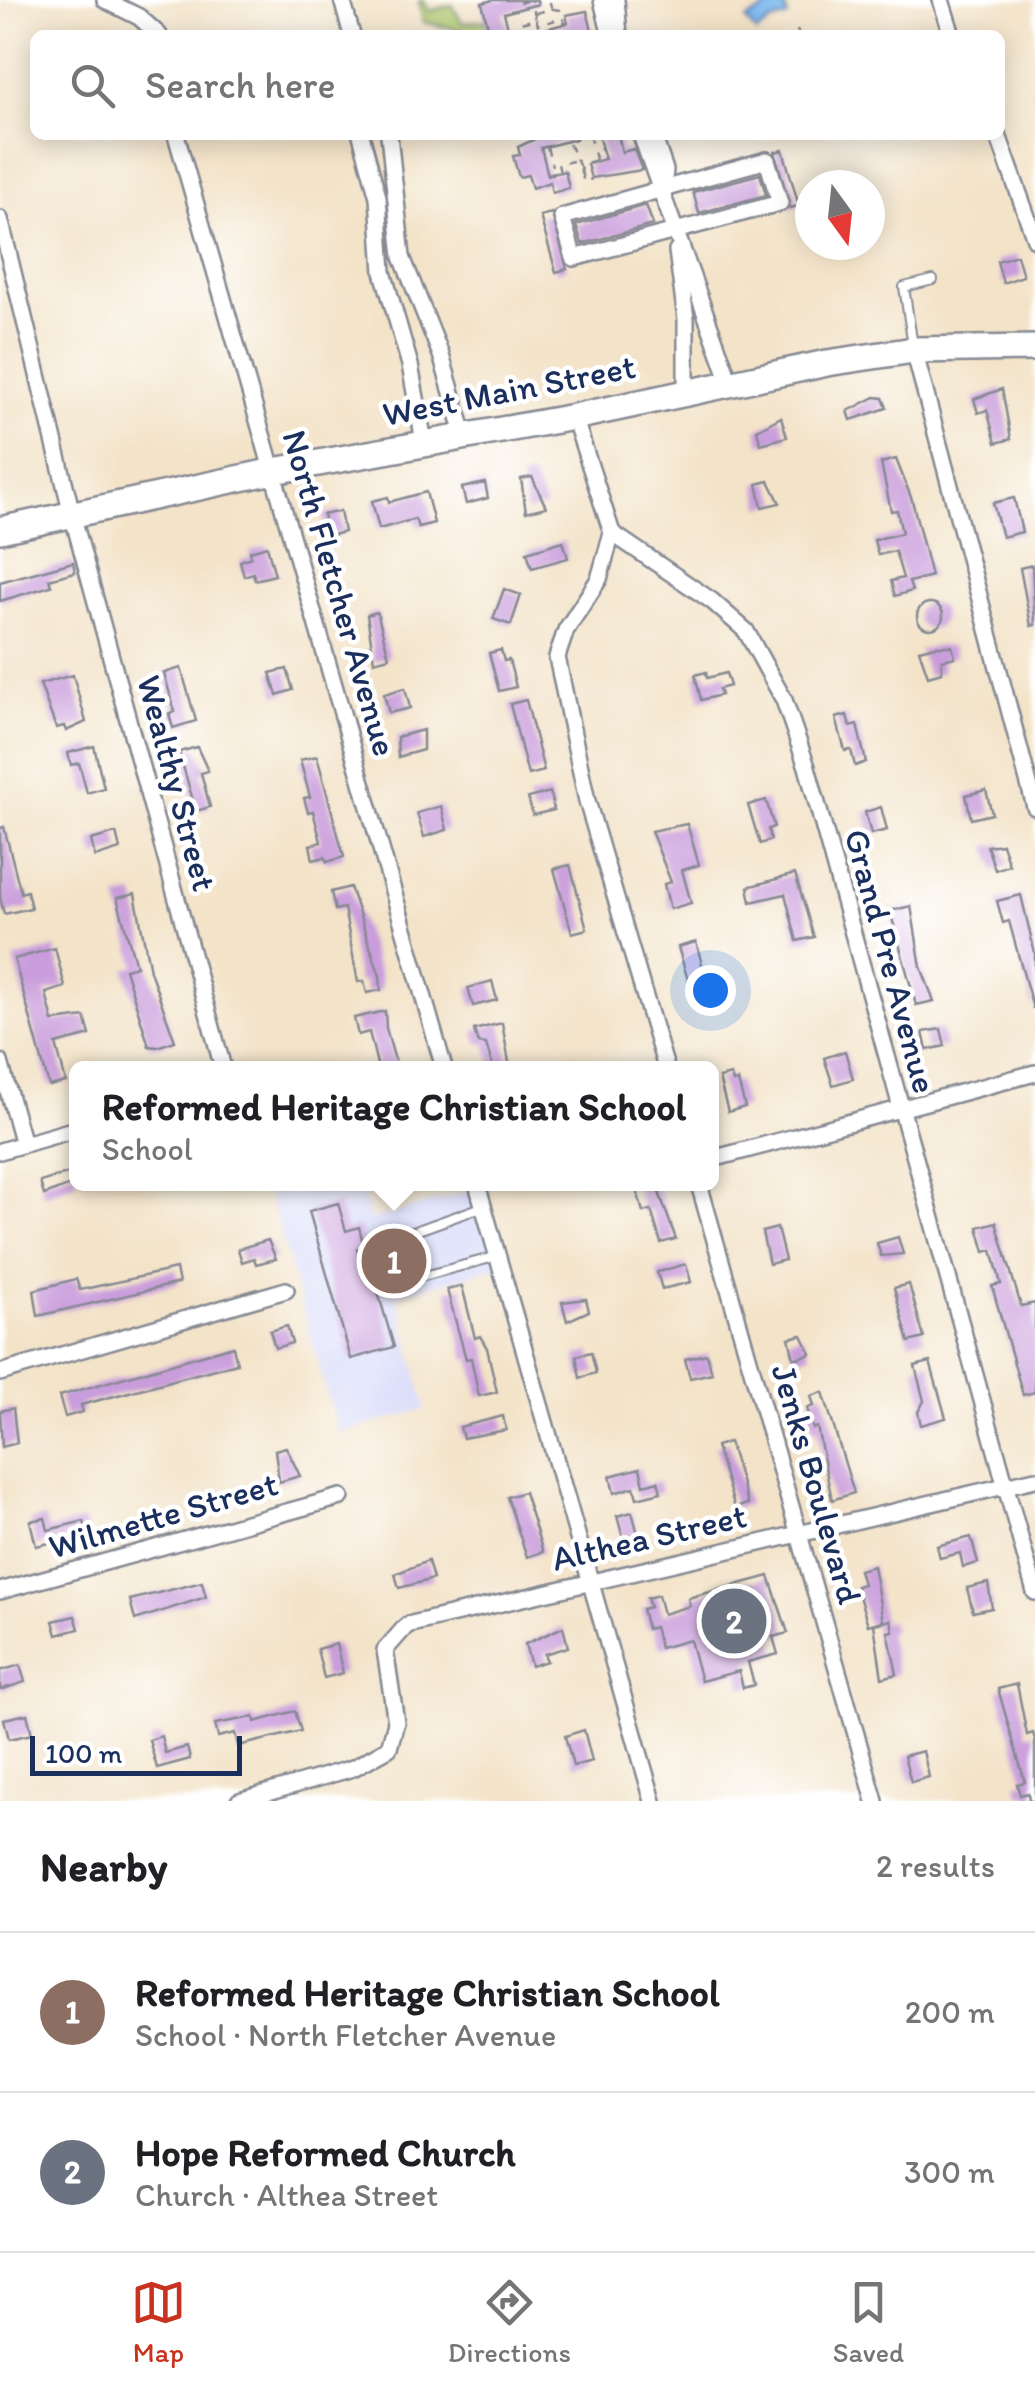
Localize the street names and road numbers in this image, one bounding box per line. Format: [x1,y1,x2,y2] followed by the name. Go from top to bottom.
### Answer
[379,345,639,435] street label: West Main Street
[273,425,407,761] street label: North Fletcher Avenue
[128,670,226,896] street label: Wealthy Street
[836,824,946,1098] street label: Grand Pre Avenue
[763,1359,871,1609] street label: Jenks Boulevard
[44,1462,282,1568] street label: Wilmette Street
[548,1494,750,1580] street label: Althea Street

